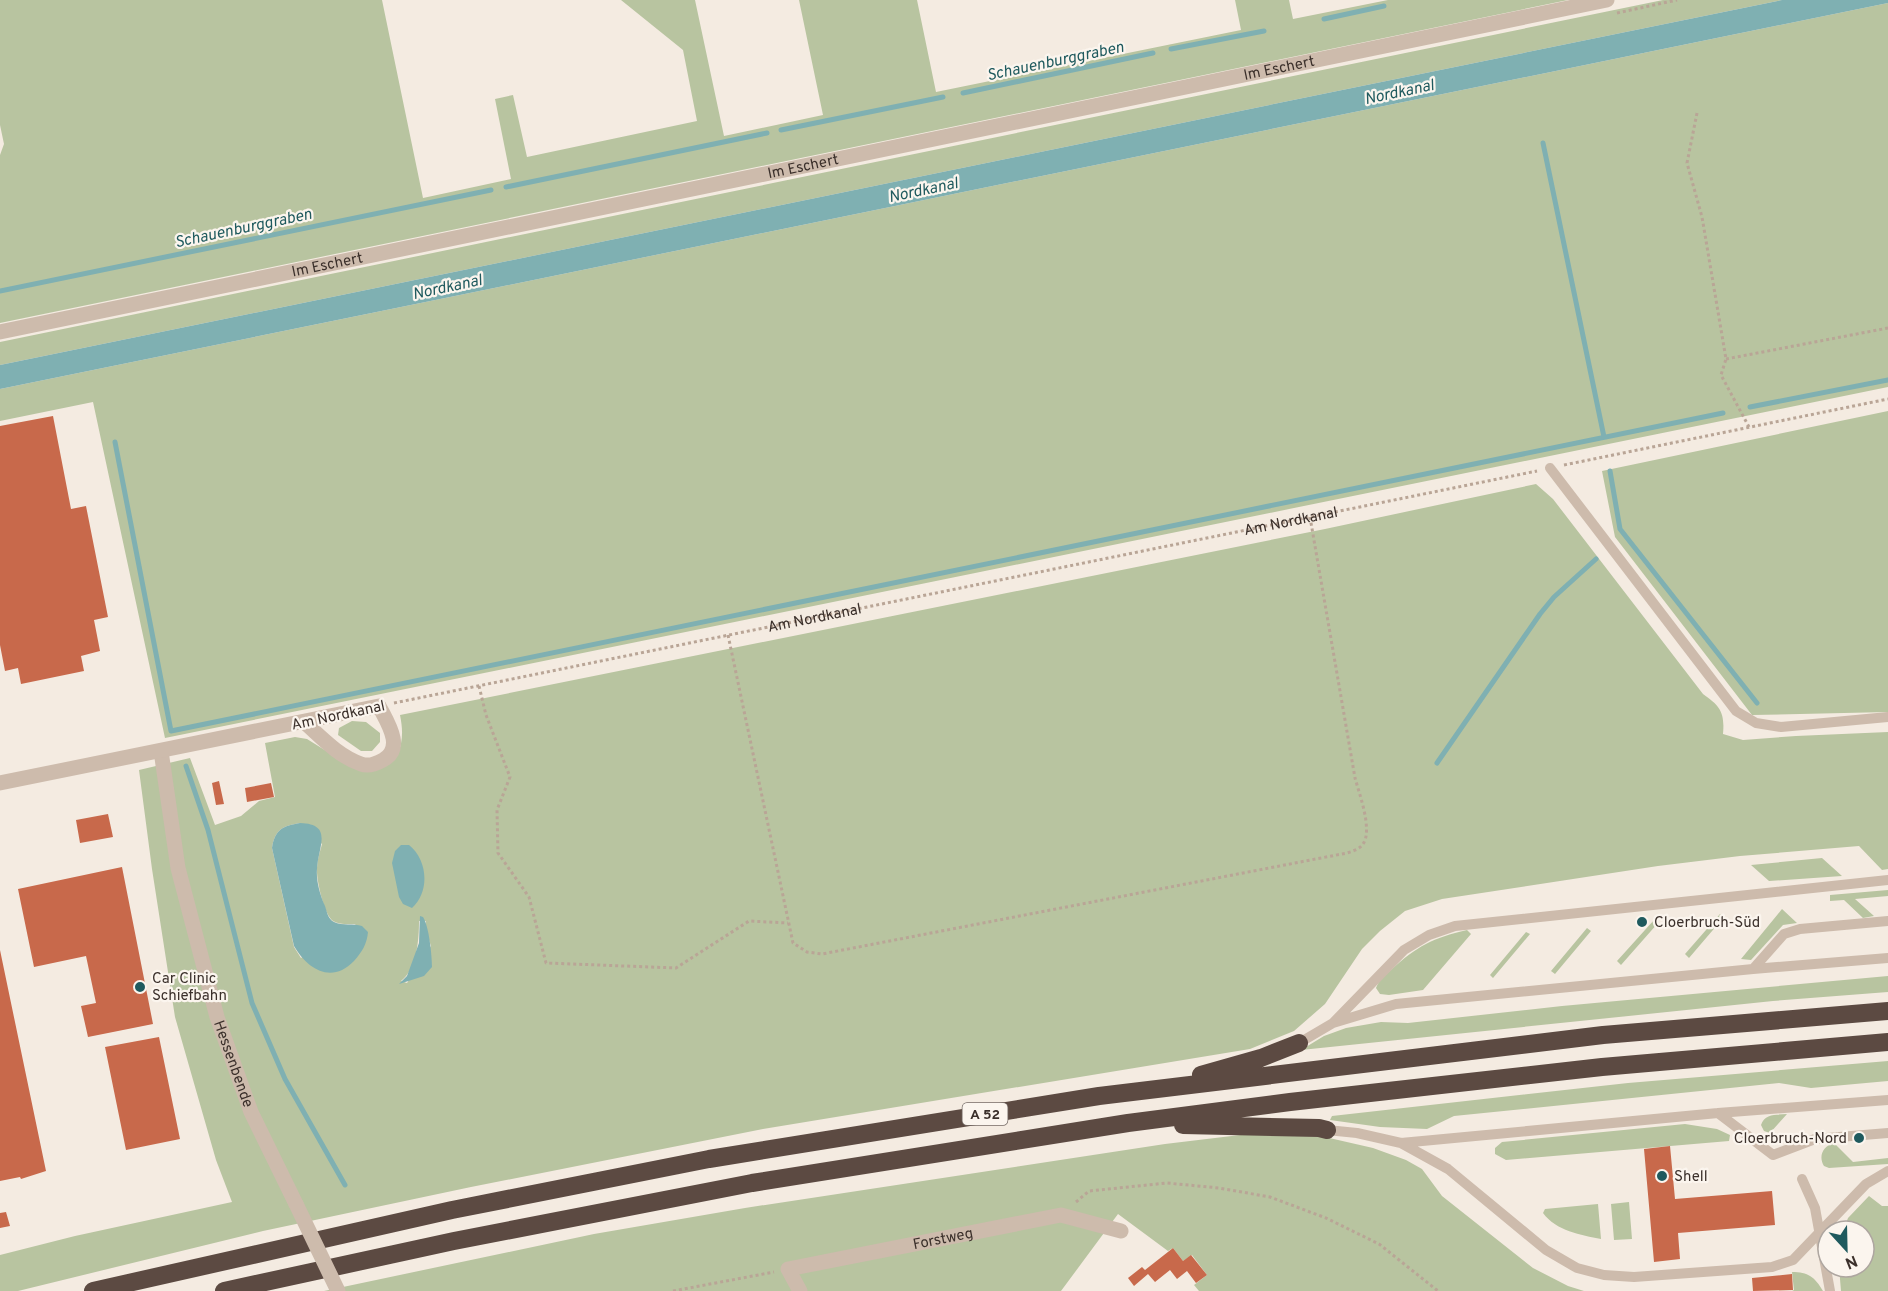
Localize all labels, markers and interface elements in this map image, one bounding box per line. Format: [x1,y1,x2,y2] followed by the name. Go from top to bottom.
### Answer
[985,38,1126,86] water label: Schauenburggraben
[1242,53,1317,86] street label: Im Eschert
[1363,76,1437,110] water label: Nordkanal
[766,151,841,184] street label: Im Eschert
[887,174,961,208] water label: Nordkanal
[173,205,314,253] water label: Schauenburggraben
[290,249,365,283] street label: Im Eschert
[411,271,485,305] water label: Nordkanal
[1242,504,1340,541] street label: Am Nordkanal
[766,600,863,638] street label: Am Nordkanal
[290,697,387,736] street label: Am Nordkanal
[1654,914,1760,933] place label: Cloerbruch-Süd
[1635,915,1649,929] marker: Cloerbruch-Süd
[152,970,227,1006] place label: Car Clinic Schiefbahn
[133,980,147,994] marker: Car Clinic Schiefbahn
[208,1018,257,1110] street label: Hessenbende
[962,1103,1008,1125] road number: A 52
[1734,1130,1847,1149] place label: Cloerbruch-Nord
[1852,1131,1866,1145] marker: Cloerbruch-Nord
[1674,1168,1708,1187] place label: Shell
[1655,1169,1669,1183] marker: Shell
[1816,1219,1876,1279] north arrow
[912,1225,975,1255] street label: Forstweg
[1842,1250,1860,1272] text: N

